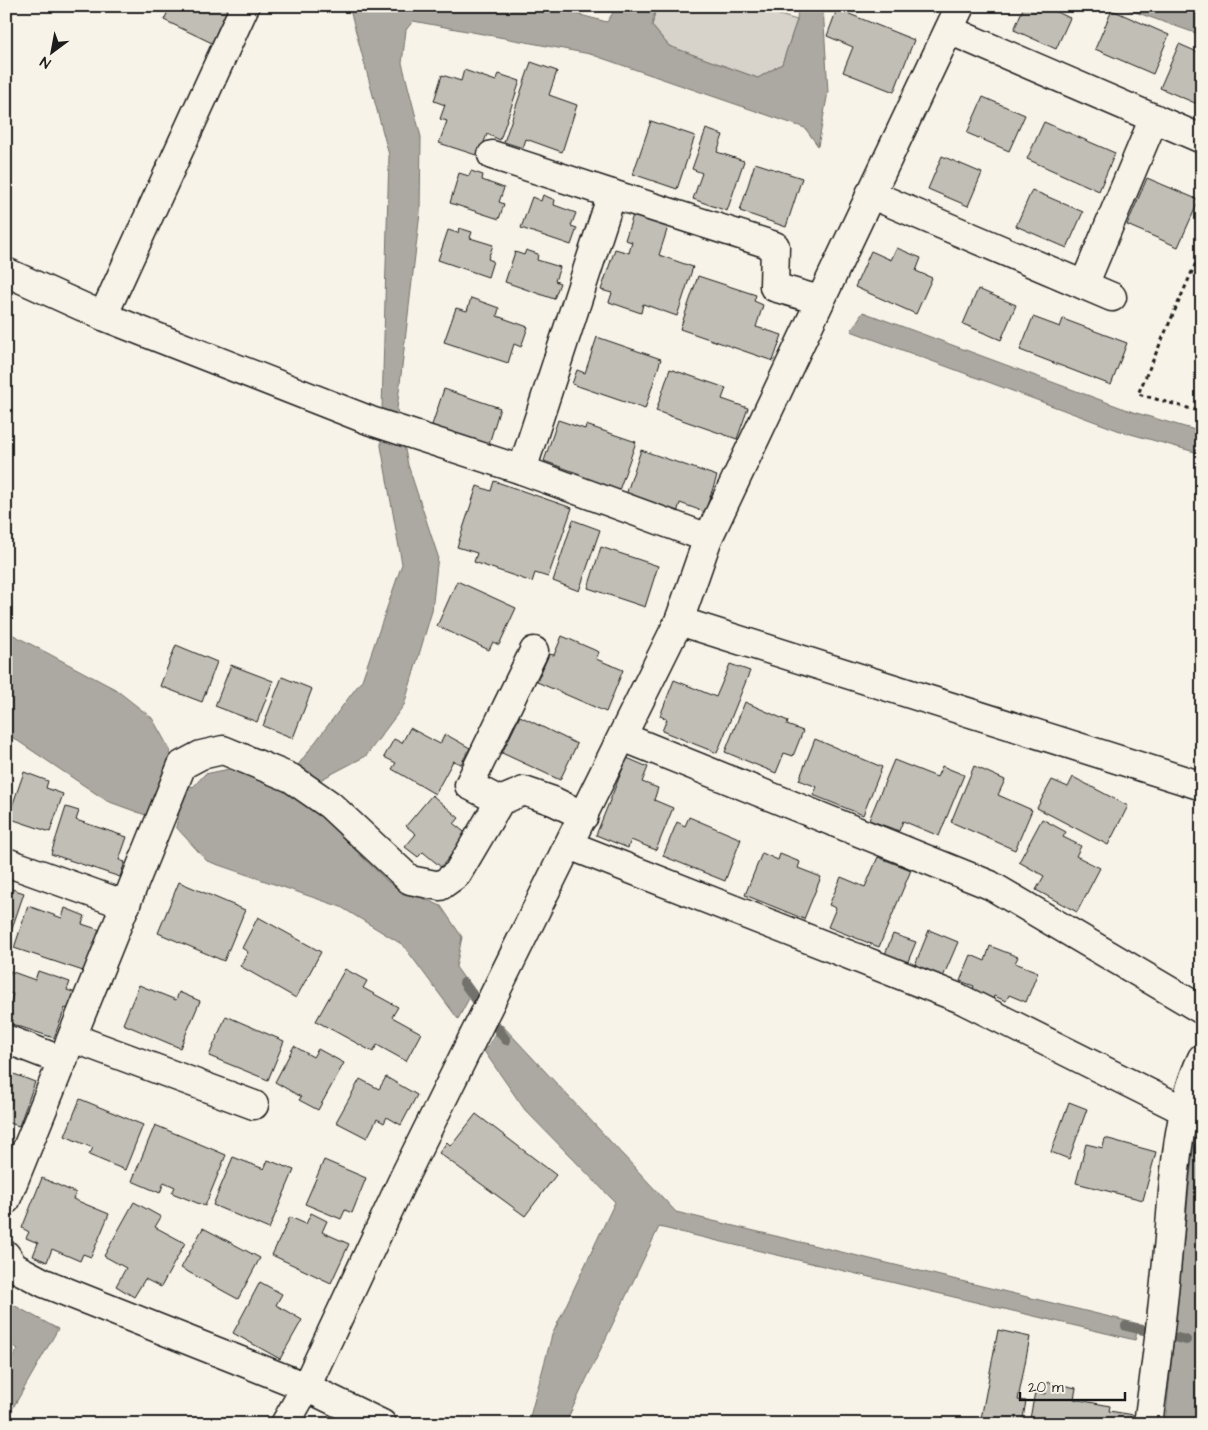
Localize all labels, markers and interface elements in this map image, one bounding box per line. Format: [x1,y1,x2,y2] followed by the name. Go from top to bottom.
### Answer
[28,28,78,78] north arrow
[36,51,55,73] text: N
[1020,1370,1126,1402] scale bar
[1028,1377,1064,1398] text: 20 m

